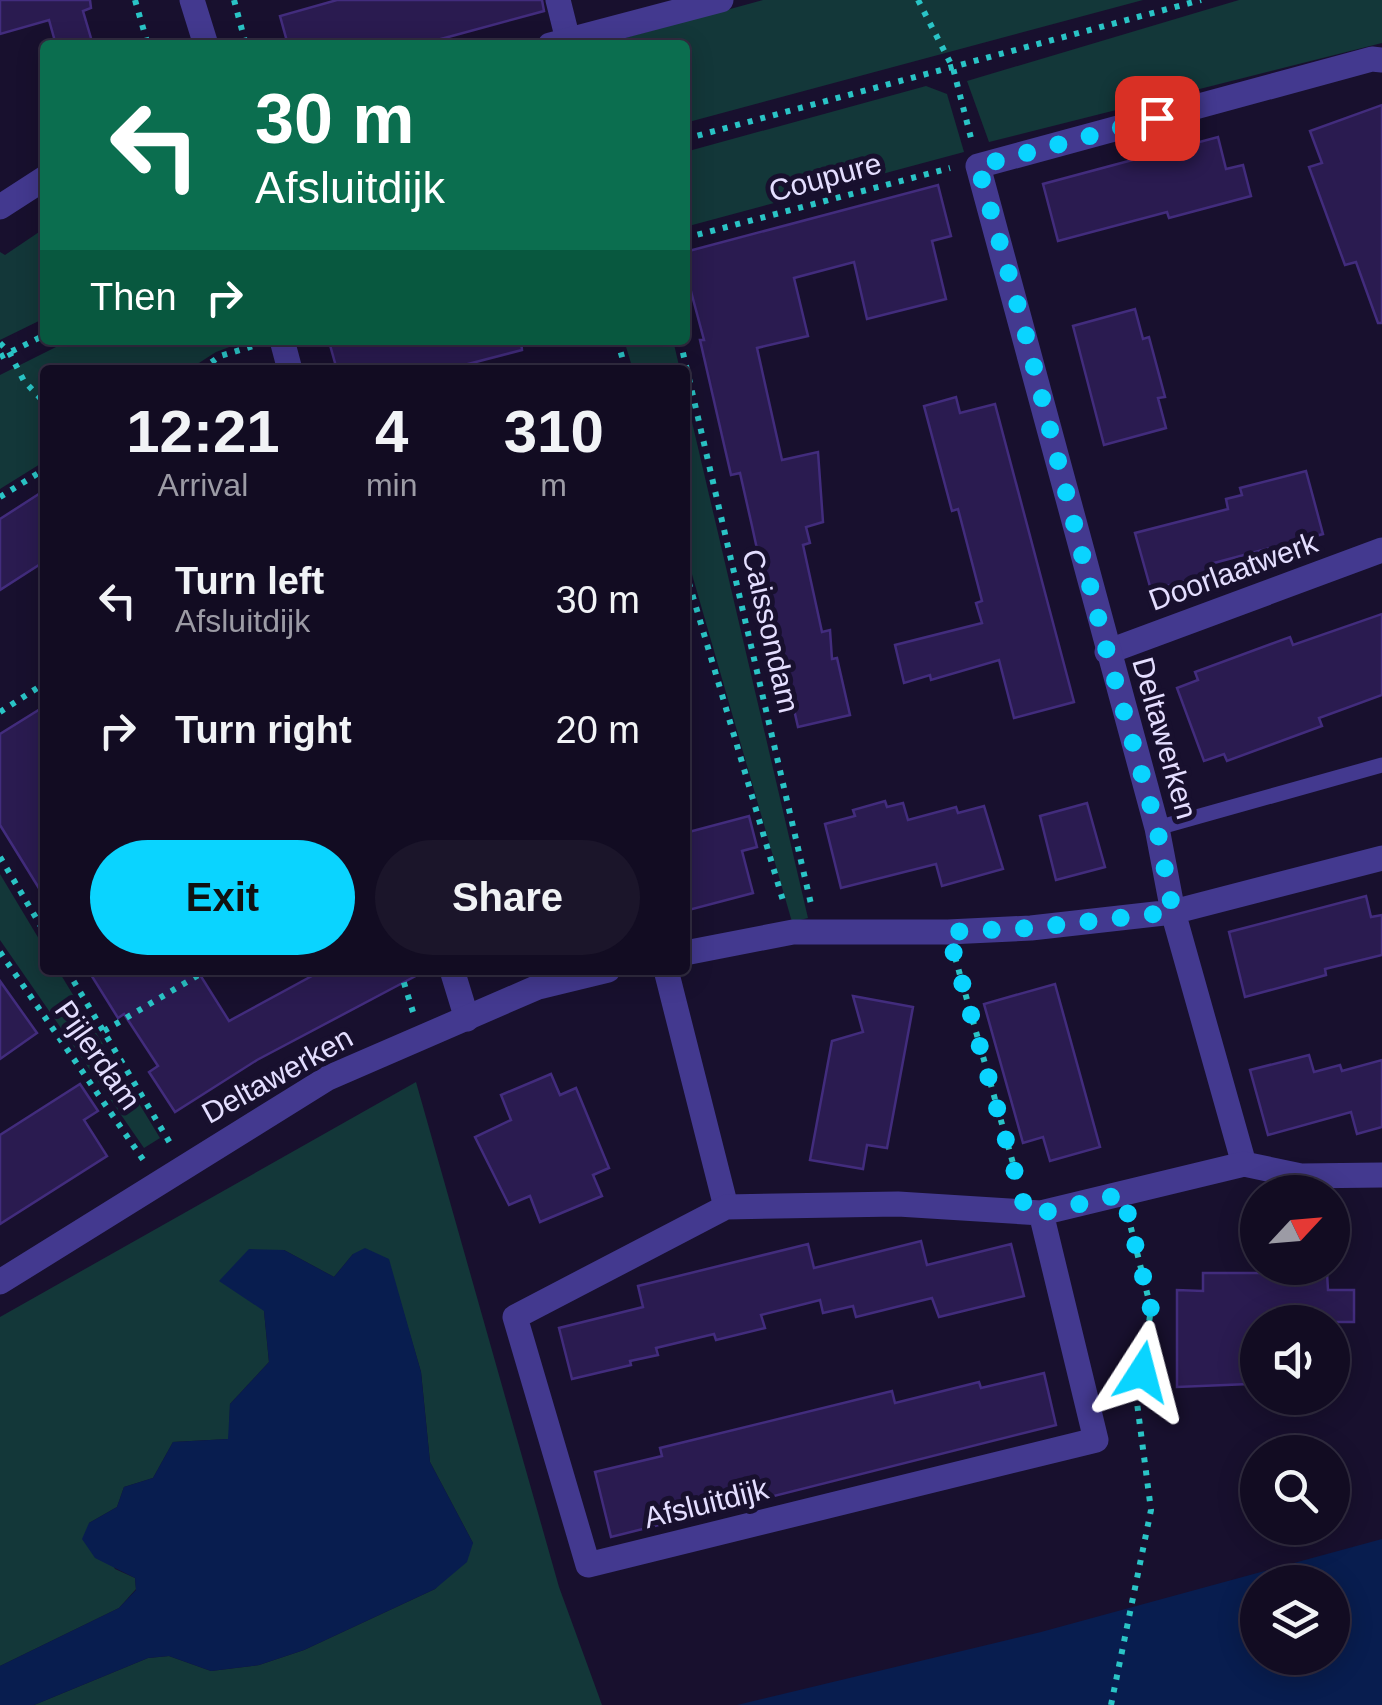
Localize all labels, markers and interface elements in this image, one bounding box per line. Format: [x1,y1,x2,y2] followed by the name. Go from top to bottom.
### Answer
[1115,76,1200,161] pin
[90,80,220,210] icon: left
[255,80,415,158] text: 30 m
[1130,91,1185,146] icon: arrive
[765,146,885,208] street label: Coupure
[255,162,445,213] text: Afsluitdijk
[197,270,252,325] icon: right
[90,276,177,318] text: Then
[126,398,280,465] text: 12:21
[375,398,408,465] text: 4
[504,398,604,465] text: 310
[158,467,248,503] text: Arrival
[366,467,417,503] text: min
[540,467,567,503] text: m
[1144,525,1323,617] street label: Doorlaatwerk
[736,546,806,716] street label: Caissondam
[175,560,324,602] text: Turn left
[90,573,145,628] icon: left
[556,579,640,621] text: 30 m
[175,603,310,639] text: Afsluitdijk
[1126,653,1204,823] street label: Deltawerken
[90,703,145,758] icon: right
[175,709,352,751] text: Turn right
[556,709,640,751] text: 20 m
[90,840,355,955] button: Exit
[375,840,640,955] button: Share
[49,994,147,1116] street label: Pijlerdam
[196,1020,358,1130] street label: Deltawerken
[1240,1175,1350,1285] north arrow
[1240,1175,1350,1675] map controls
[1240,1305,1350,1415] button: sound
[1090,1320,1194,1424] position arrow
[1240,1435,1350,1545] button: search
[641,1471,772,1534] street label: Afsluitdijk
[1240,1565,1350,1675] button: layers

